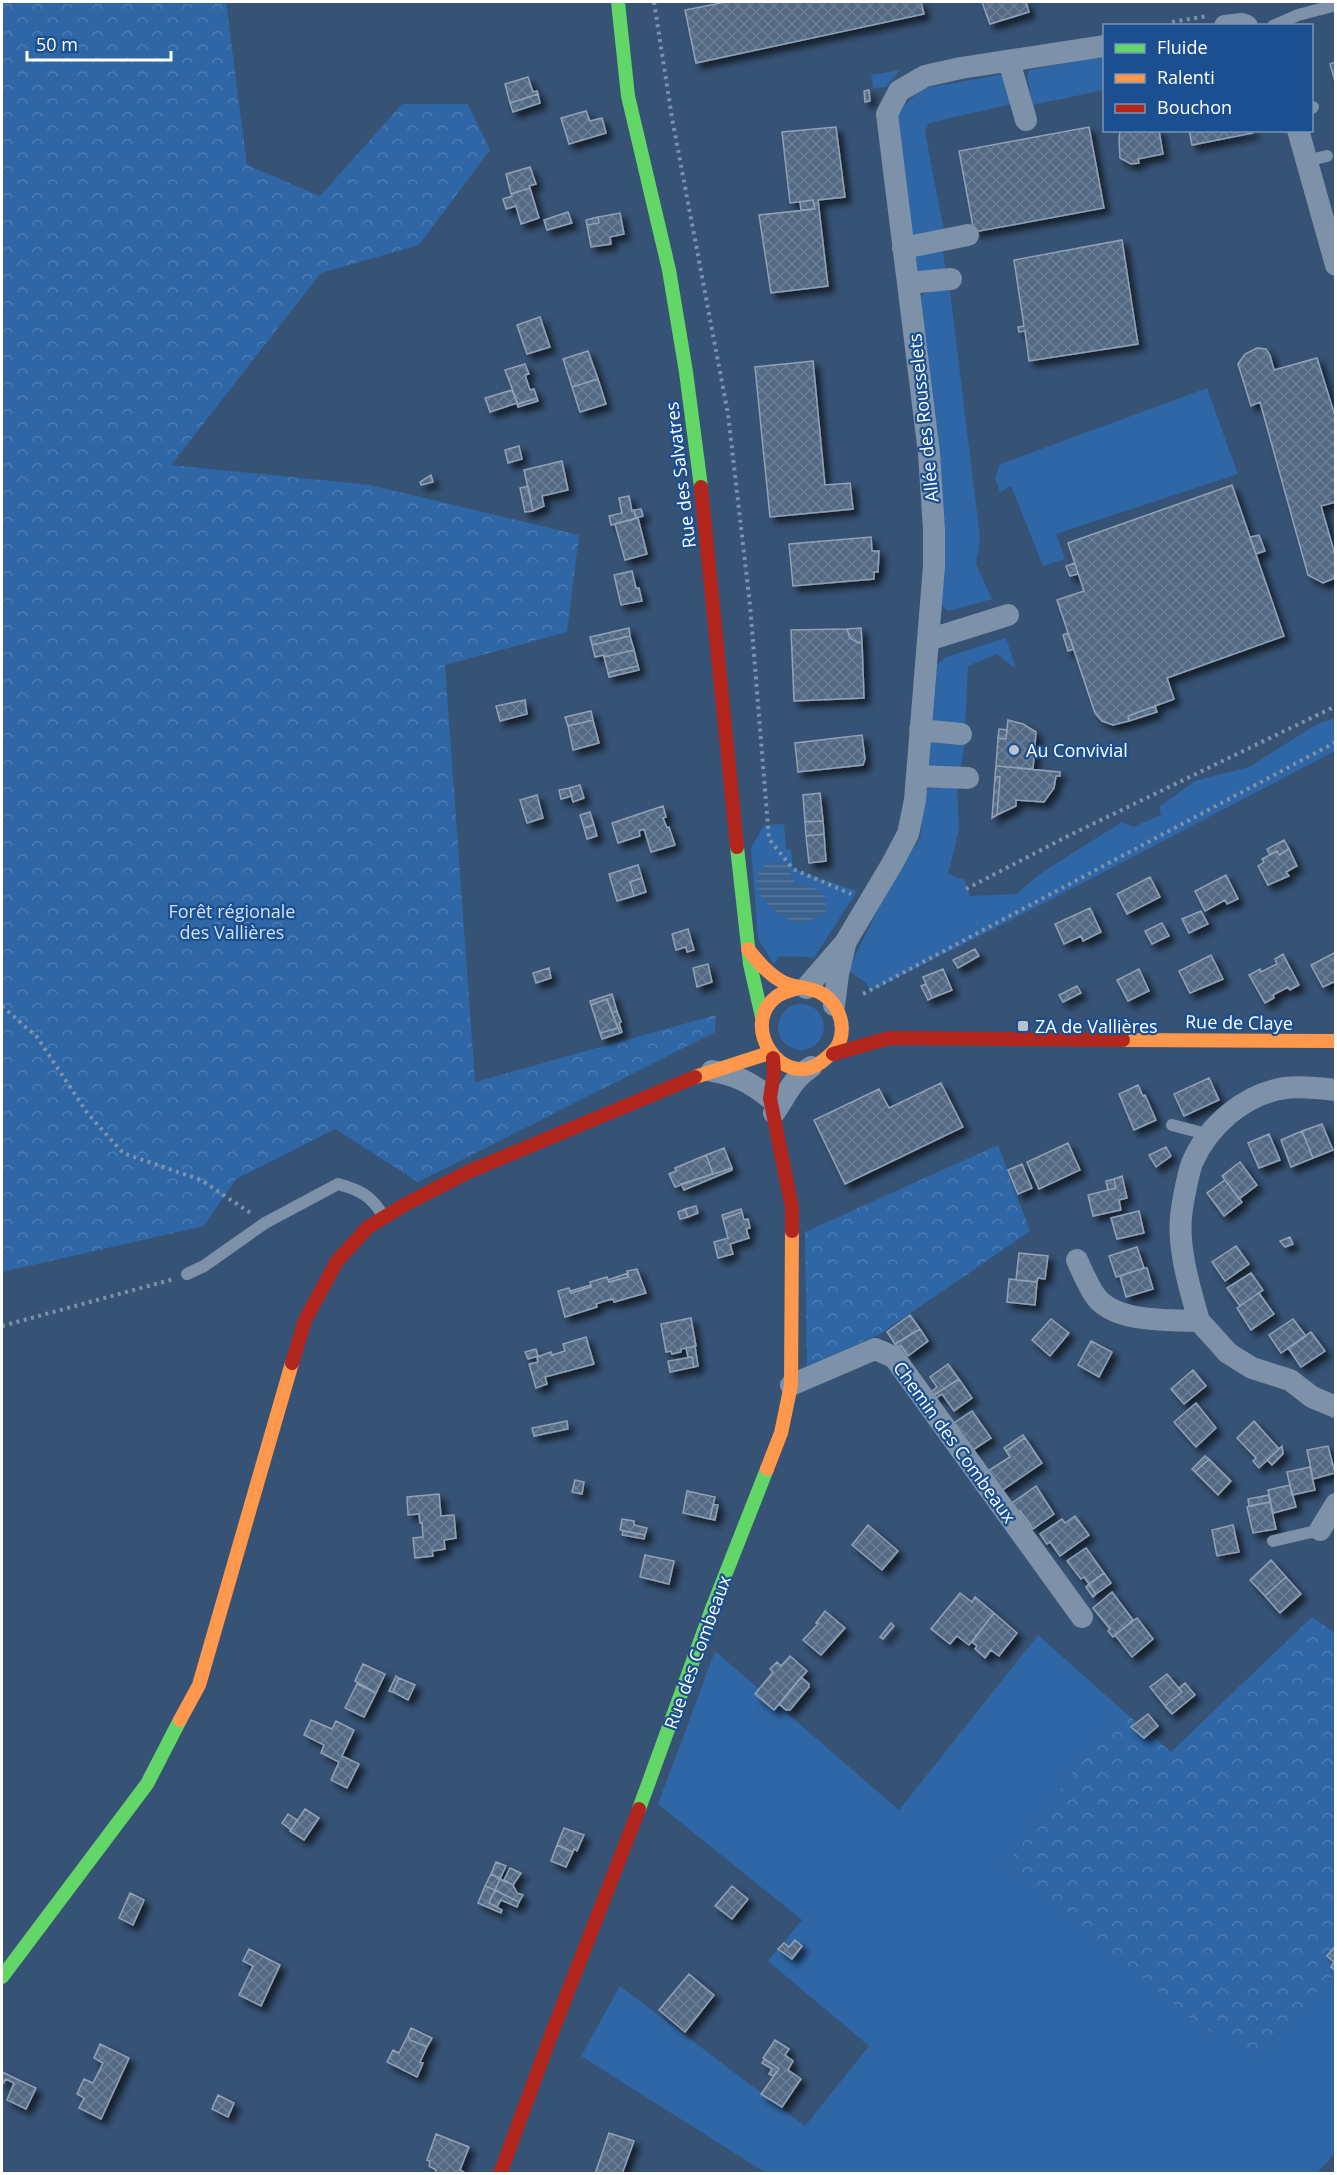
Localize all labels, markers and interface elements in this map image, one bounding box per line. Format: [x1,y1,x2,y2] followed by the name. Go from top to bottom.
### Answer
[27,24,171,62] scale bar
[1103,24,1313,132] legend
[36,32,78,56] text: 50 m
[1157,35,1208,59] text: Fluide
[1157,65,1215,89] text: Ralenti
[1157,95,1232,119] text: Bouchon
[902,332,944,504] street label: Allée des Rousselets
[659,400,701,550] street label: Rue des Salvatres
[1026,738,1128,762] place label: Au Convivial
[1007,743,1021,757] marker: Au Convivial
[169,899,295,944] park label: Forêt régionale des Vallières
[1185,1009,1293,1035] street label: Rue de Claye
[1035,1014,1158,1038] place label: ZA de Vallières
[1016,1019,1030,1033] marker: ZA de Vallières
[888,1356,1022,1528] street label: Chemin des Combeaux
[658,1571,736,1732] street label: Rue des Combeaux

